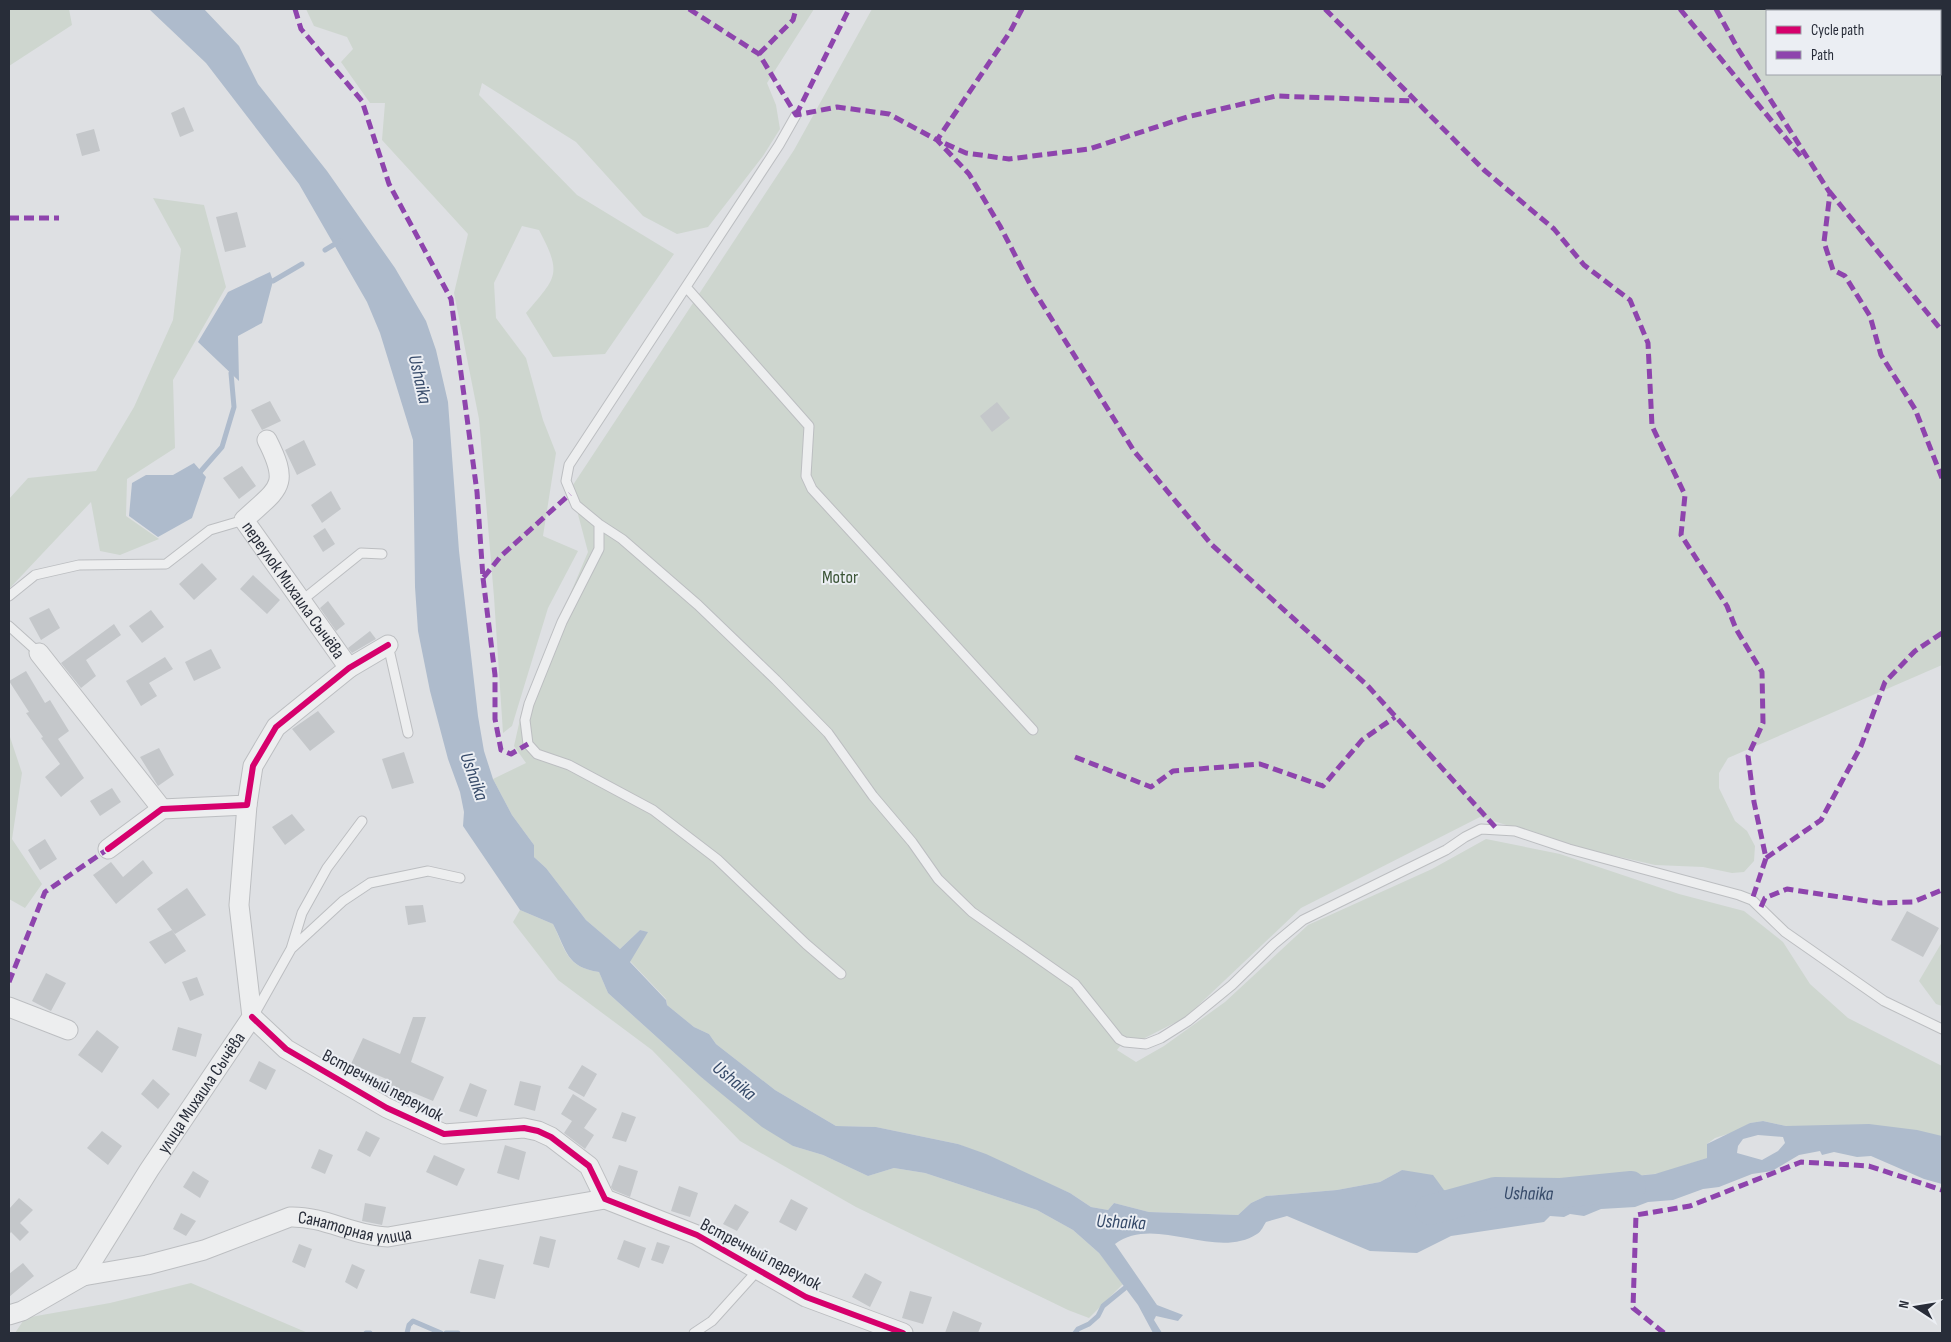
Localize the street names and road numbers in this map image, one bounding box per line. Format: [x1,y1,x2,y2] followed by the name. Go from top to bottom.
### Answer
[237,517,349,663] street label: переулок Михаила Сычёва
[153,1028,250,1158] street label: улица Михаила Сычёва
[319,1045,447,1126] street label: Встречный переулок
[297,1207,413,1248] street label: Санаторная улица
[697,1214,825,1295] street label: Встречный переулок

